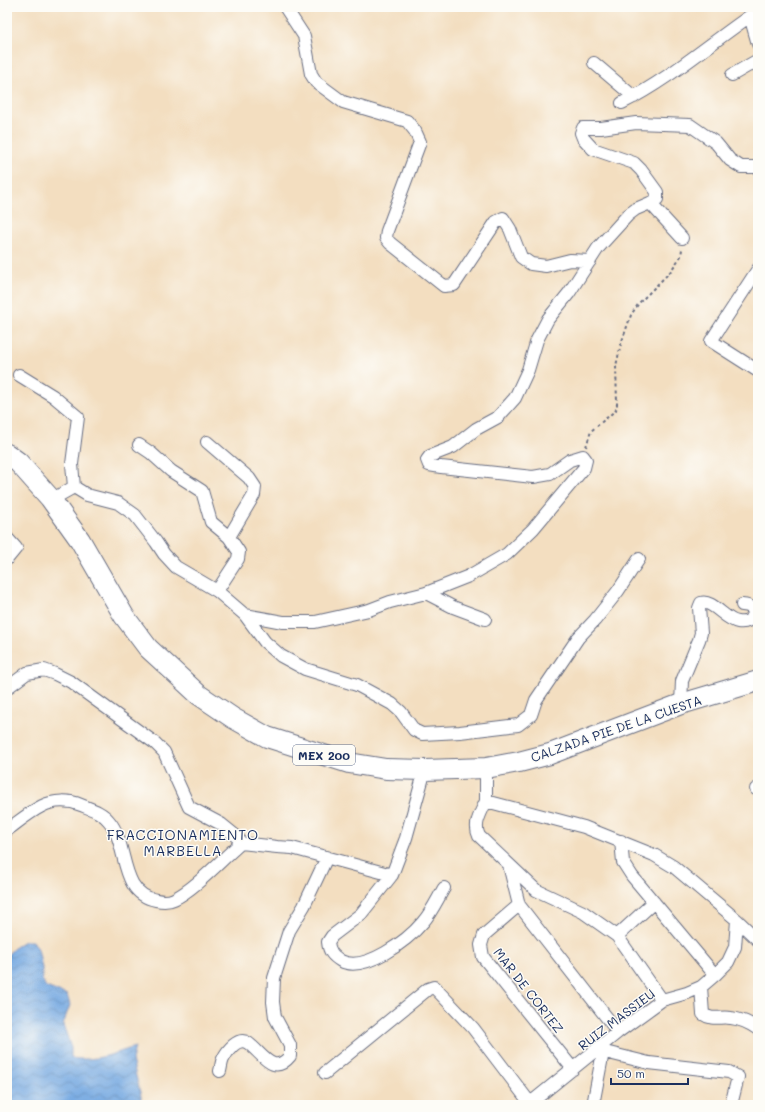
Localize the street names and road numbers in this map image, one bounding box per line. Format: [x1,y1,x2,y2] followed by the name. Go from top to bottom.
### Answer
[528,691,704,765] street label: CALZADA PIE DE LA CUESTA
[293,745,355,765] road number: MEX 200
[490,944,568,1036] street label: MAR DE CORTEZ
[574,985,658,1053] street label: RUIZ MASSIEU

